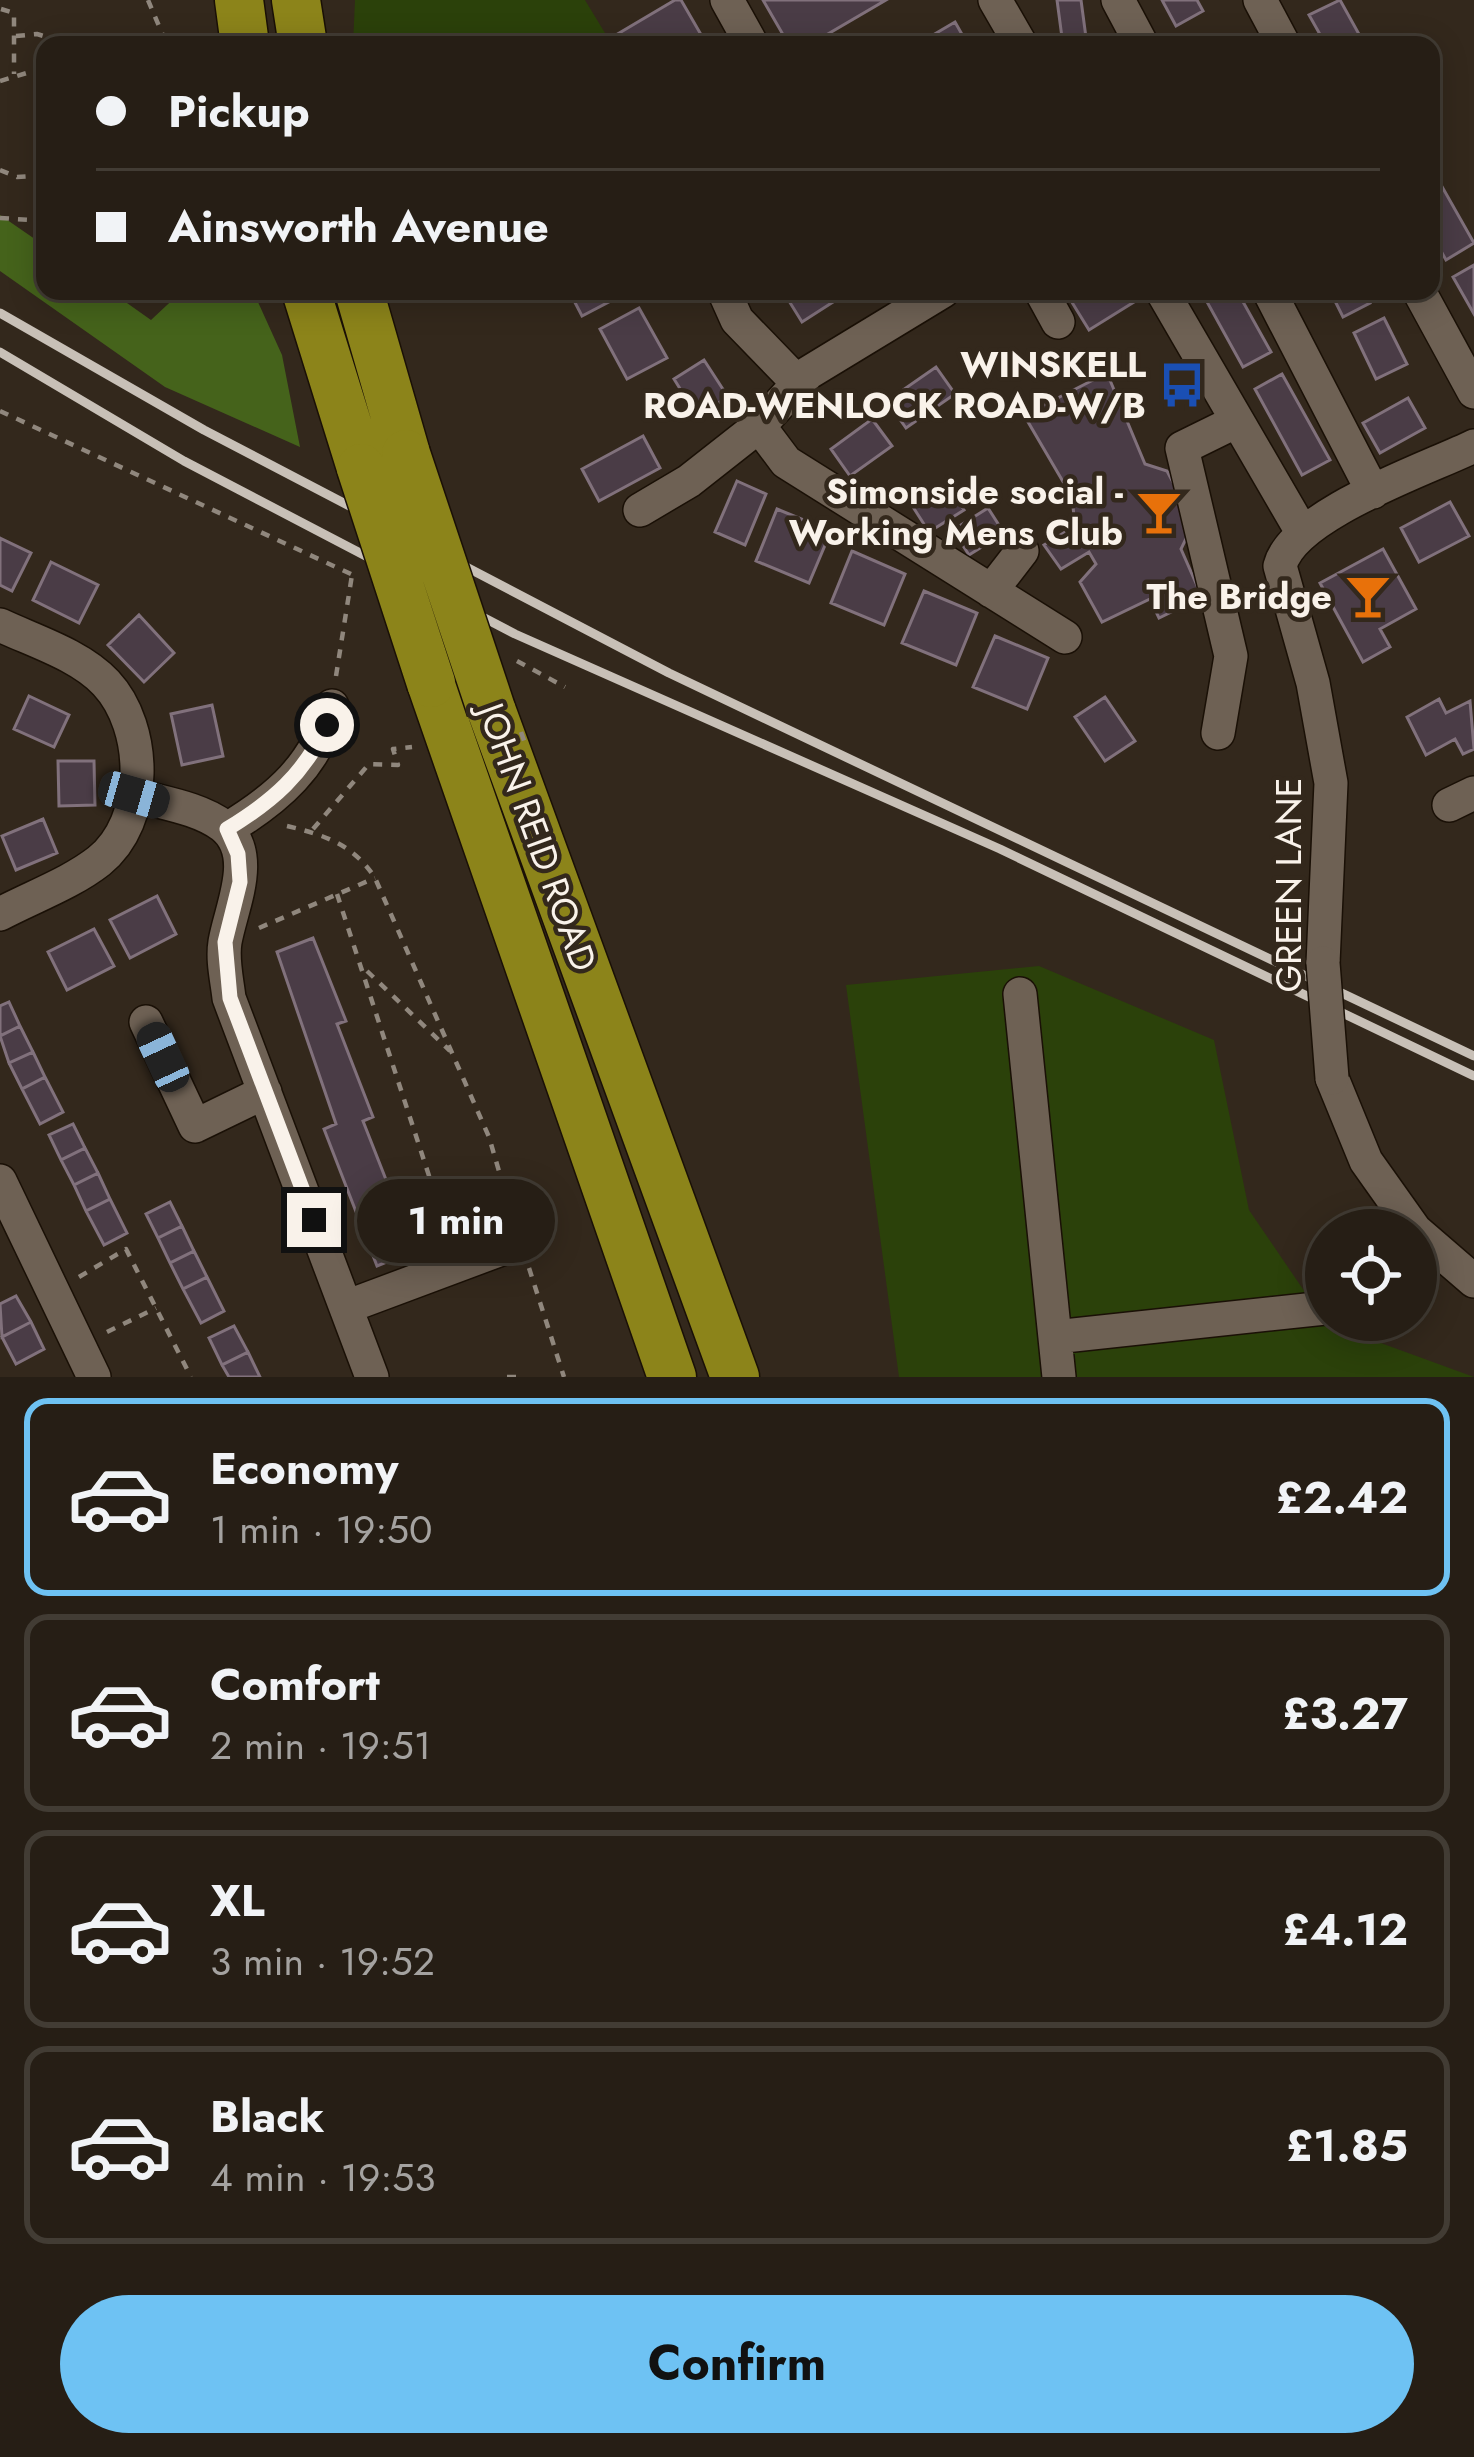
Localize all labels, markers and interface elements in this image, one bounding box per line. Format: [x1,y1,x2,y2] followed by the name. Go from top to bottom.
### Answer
[168,79,310,144] text: Pickup
[168,194,549,259] text: Ainsworth Avenue
[643,338,1146,431] place label: WINSKELL ROAD-WENLOCK ROAD-W/B
[1157,360,1207,410] bus stop icon: WINSKELL ROAD-WENLOCK ROAD-W/B
[789,465,1123,558] place label: Simonside social - Working Mens Club
[1134,487,1184,537] bar icon: Simonside social - Working Mens Club
[1146,570,1332,622] place label: The Bridge
[1343,571,1393,621] bar icon: The Bridge
[464,692,611,978] street label: JOHN REID ROAD
[300,698,354,752] route start
[94,768,174,822] car
[1262,777,1314,993] street label: GREEN LANE
[131,1017,195,1097] car
[356,1178,554,1262] callout: 1 min
[408,1192,504,1249] text: 1 min
[287,1193,341,1247] route end
[1305,1209,1437,1341] map controls
[1305,1209,1437,1341] button: locate
[210,1436,398,1501] text: Economy
[66,1443,174,1551] icon: car
[1276,1465,1408,1530] text: £2.42
[210,1501,433,1558] text: 1 min · 19:50
[210,1652,380,1717] text: Comfort
[66,1659,174,1767] icon: car
[1282,1681,1408,1746] text: £3.27
[210,1717,431,1774] text: 2 min · 19:51
[210,1868,265,1933] text: XL
[66,1875,174,1983] icon: car
[1282,1897,1408,1962] text: £4.12
[210,1933,435,1990] text: 3 min · 19:52
[210,2084,324,2149] text: Black
[66,2091,174,2199] icon: car
[1286,2113,1408,2178] text: £1.85
[210,2149,436,2206] text: 4 min · 19:53
[60,2295,1414,2433] button: Confirm

